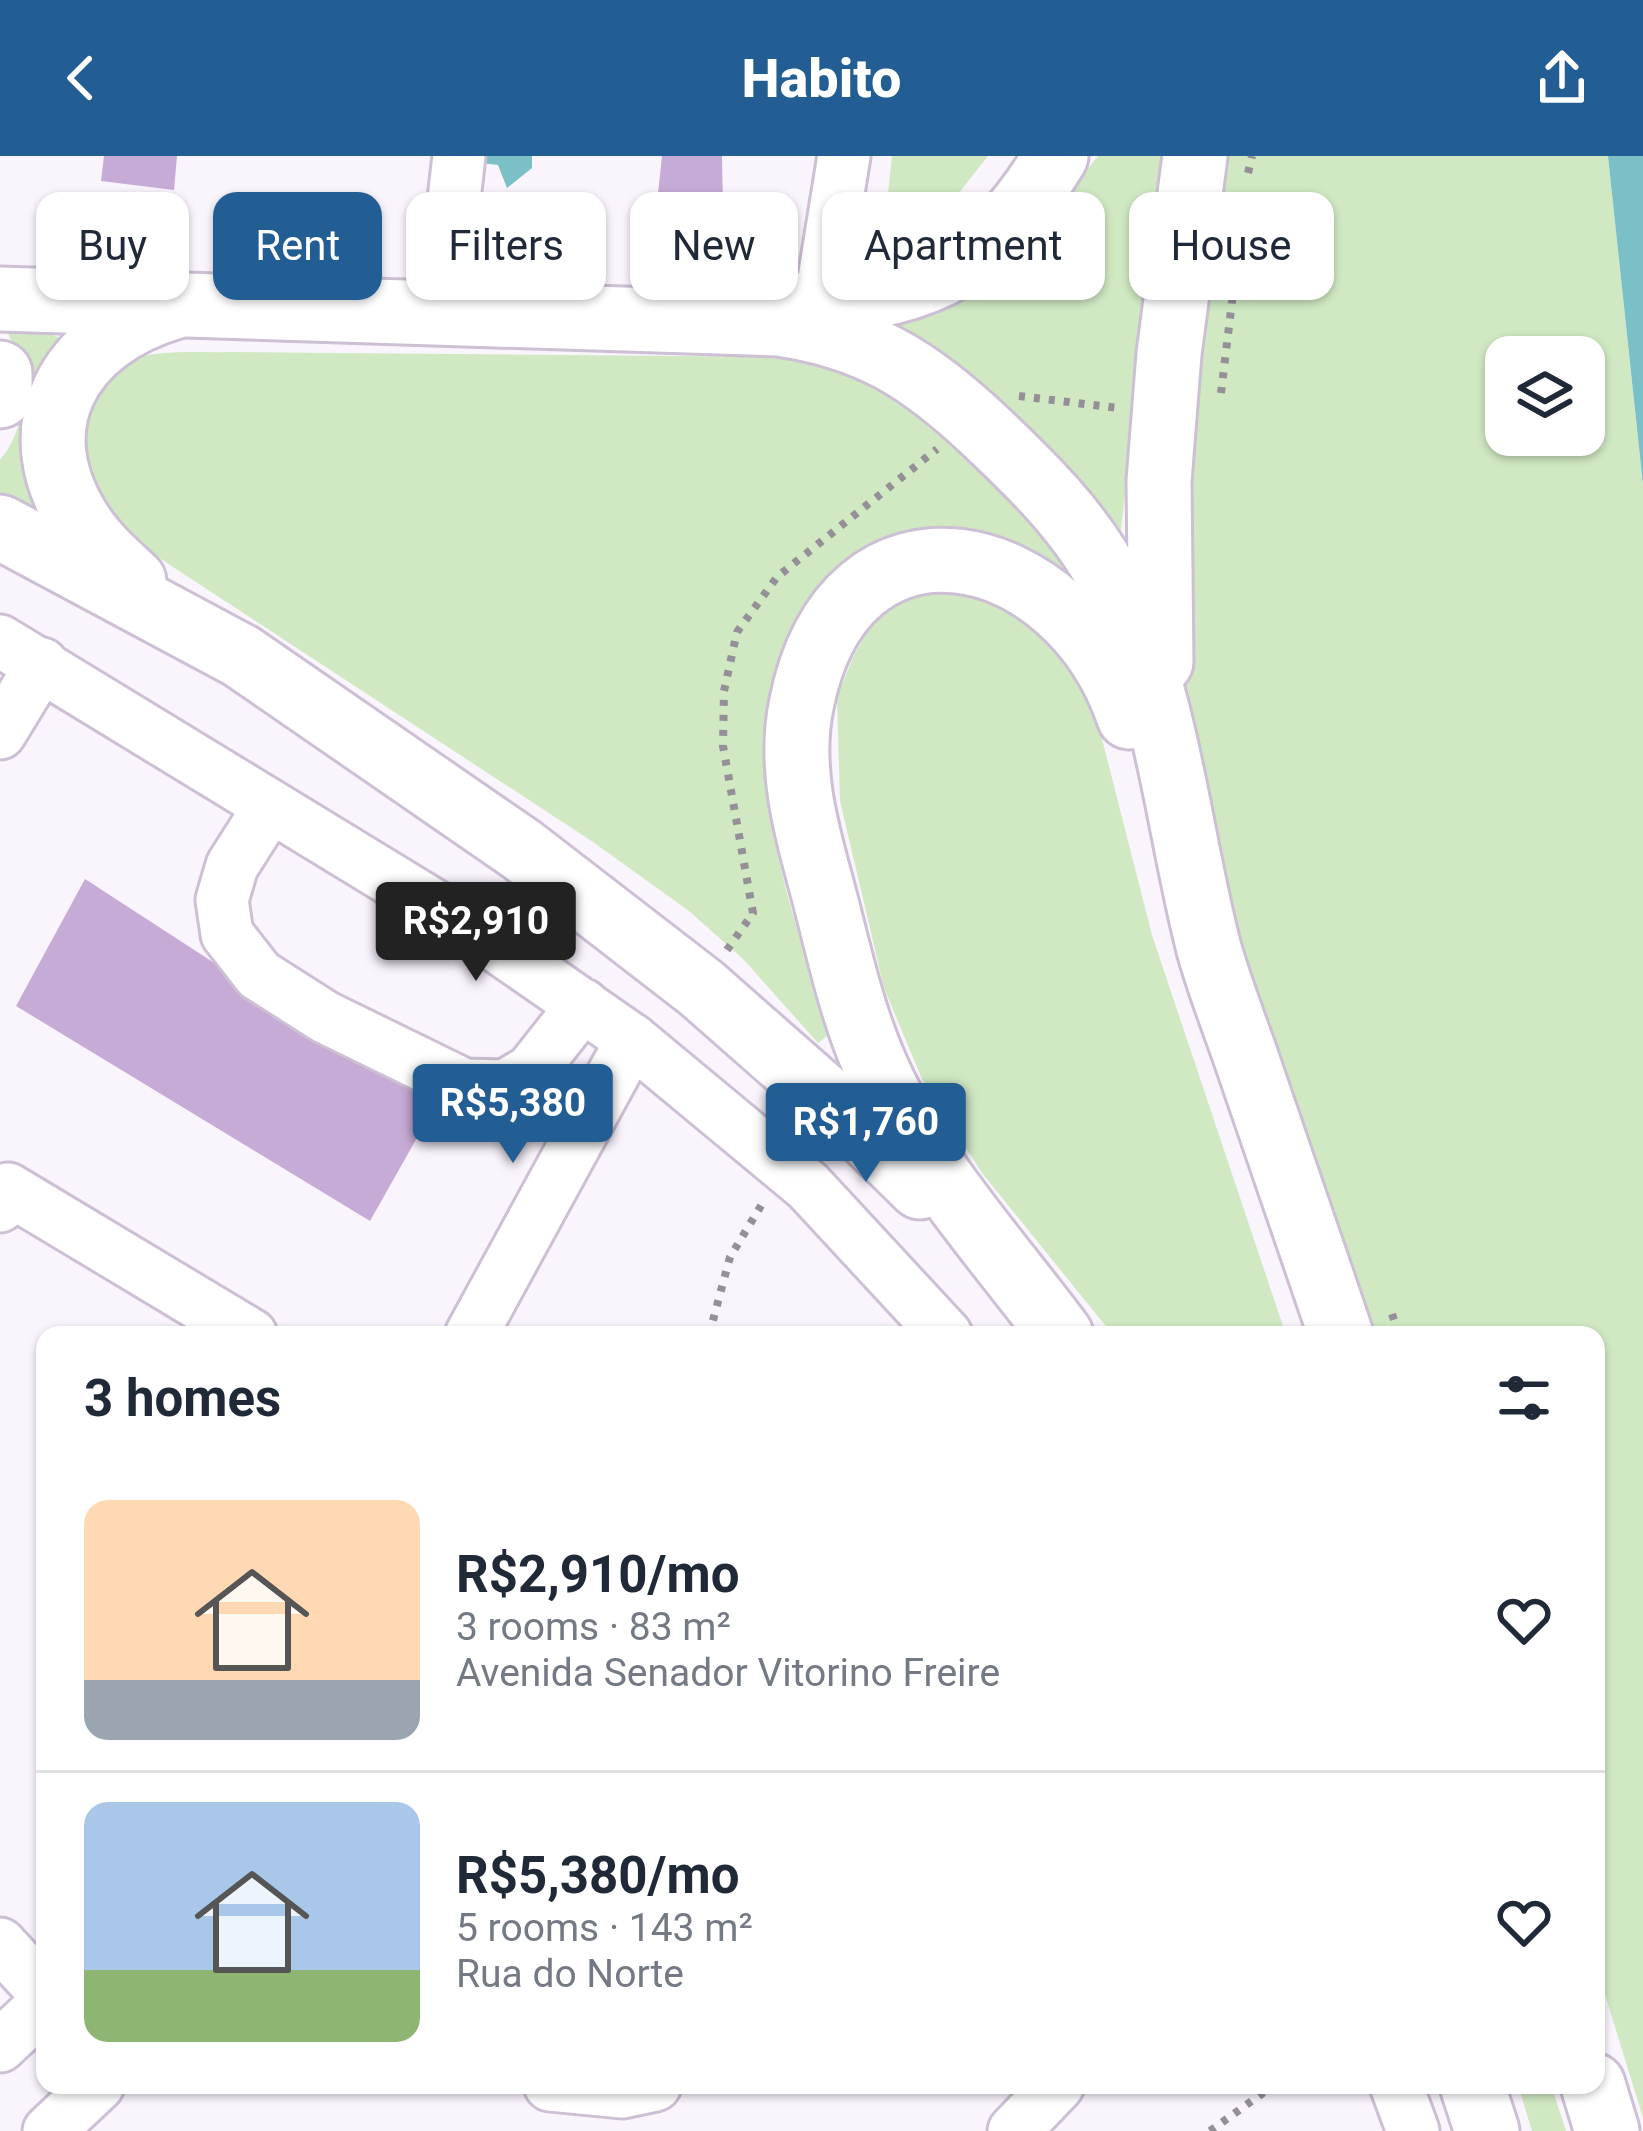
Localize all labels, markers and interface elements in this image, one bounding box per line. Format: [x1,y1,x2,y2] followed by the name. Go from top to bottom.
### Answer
[48,45,114,111] icon: back
[1529,45,1595,111] icon: share
[742,47,901,110] text: Habito
[36,192,189,300] chip: Buy
[213,192,382,300] chip: Rent
[406,192,606,300] chip: Filters
[630,192,798,300] chip: New
[822,192,1105,300] chip: Apartment
[1129,192,1334,300] chip: House
[1485,336,1605,456] map controls
[1485,336,1605,456] button: layers
[365,882,587,984] pin: R$2,910
[403,898,549,944] text: R$2,910
[402,1064,624,1166] pin: R$5,380
[440,1080,586,1126] text: R$5,380
[755,1083,977,1185] pin: R$1,760
[793,1099,939,1145] text: R$1,760
[1491,1365,1557,1431] icon: filters
[84,1369,281,1428] text: 3 homes
[456,1545,739,1604] text: R$2,910/mo
[180,1548,324,1692] icon: home
[1491,1587,1557,1653] icon: heart
[456,1604,731,1650] text: 3 rooms · 83 m²
[456,1650,1000,1696] text: Avenida Senador Vitorino Freire
[456,1846,739,1905] text: R$5,380/mo
[180,1850,324,1994] icon: home
[1491,1889,1557,1955] icon: heart
[456,1905,753,1951] text: 5 rooms · 143 m²
[456,1951,684,1997] text: Rua do Norte

